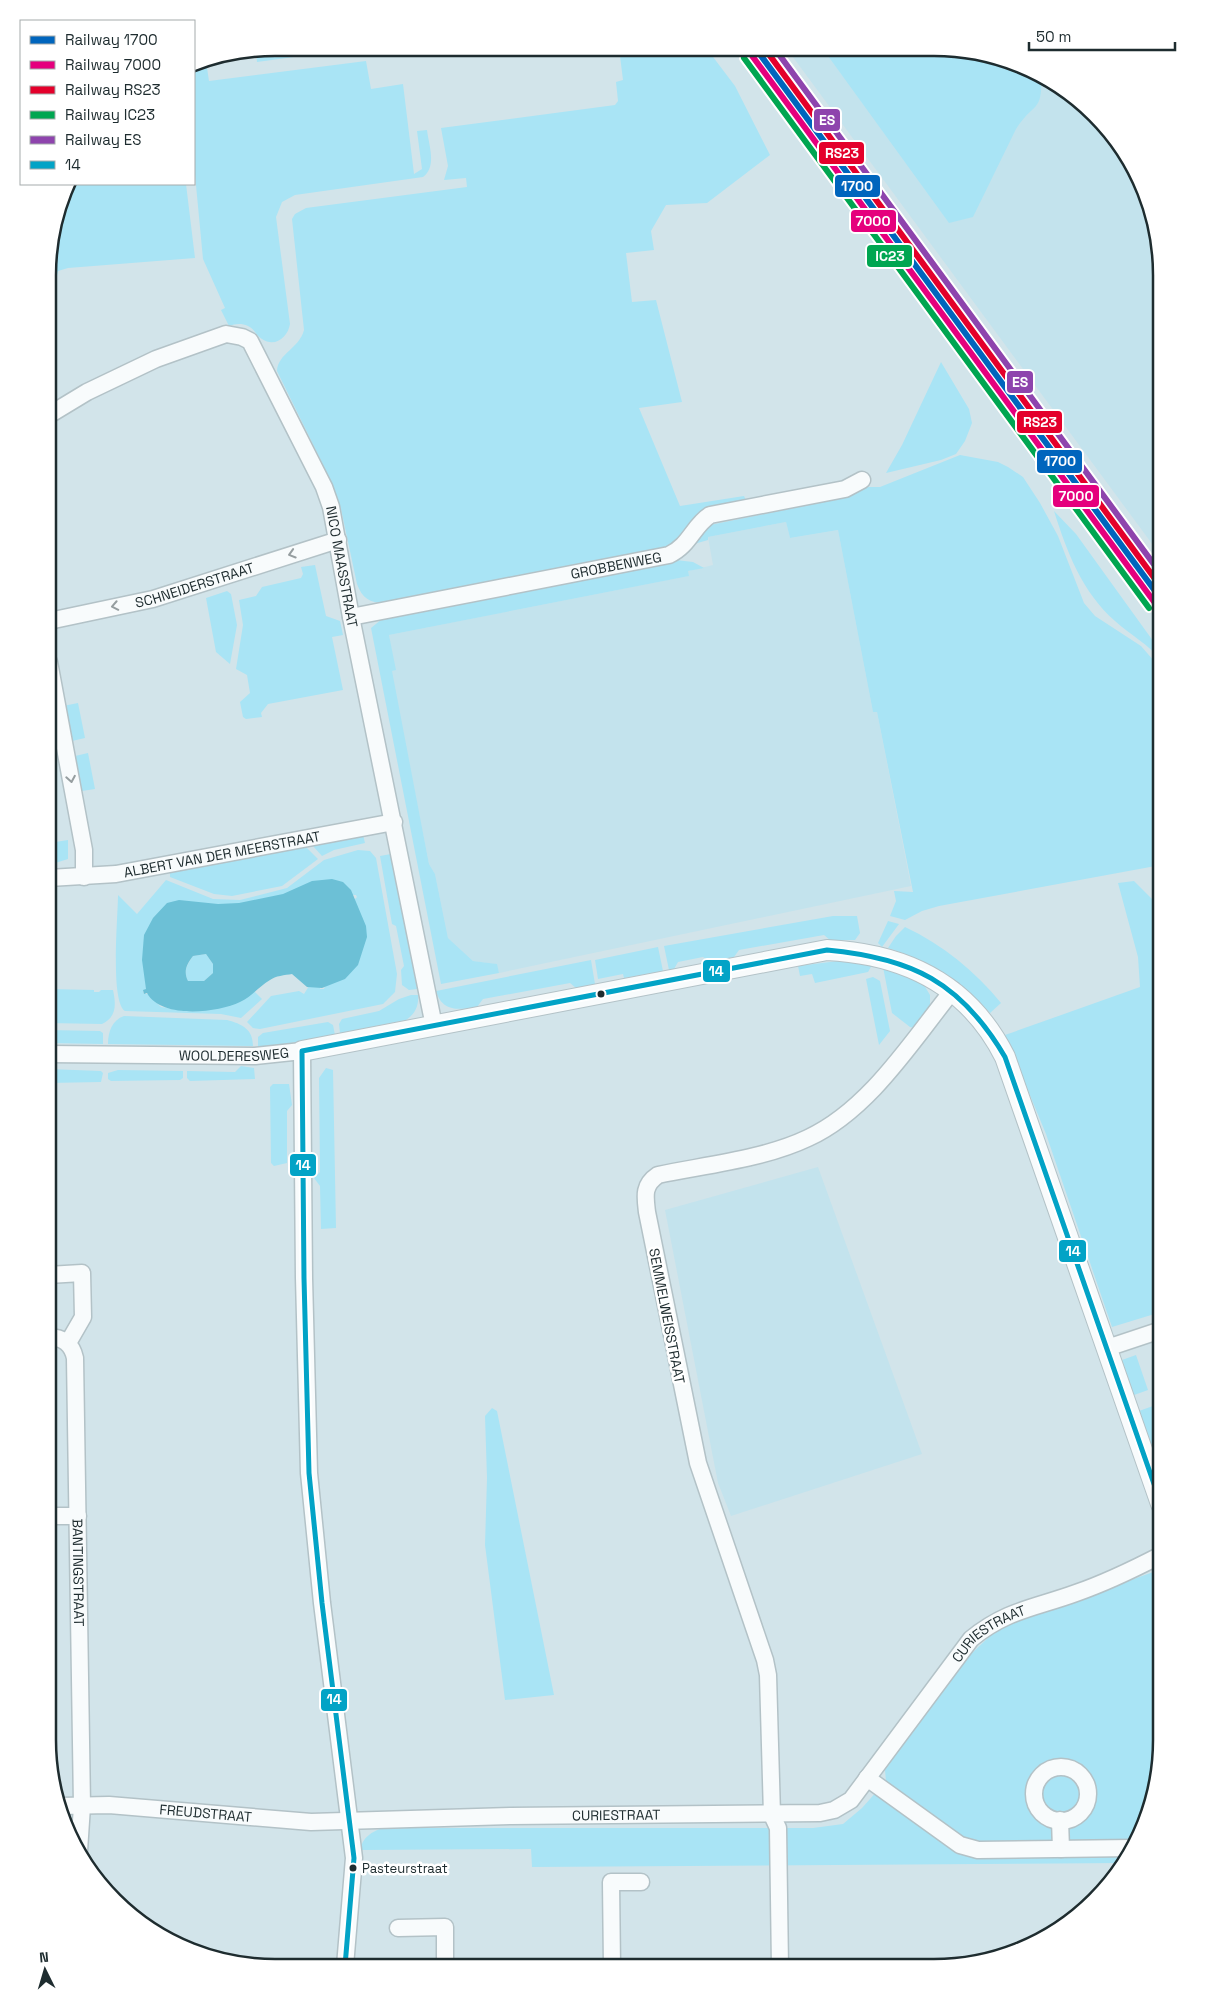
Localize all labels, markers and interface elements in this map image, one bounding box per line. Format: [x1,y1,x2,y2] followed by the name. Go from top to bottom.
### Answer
[20,20,195,185] legend
[1029,20,1175,52] scale bar
[1036,27,1071,46] text: 50 m
[65,30,158,49] text: Railway 1700
[65,55,161,74] text: Railway 7000
[65,80,161,99] text: Railway RS23
[65,105,155,124] text: Railway IC23
[813,108,841,132] line badge: ES
[819,111,836,129] text: ES
[65,130,141,149] text: Railway ES
[818,141,865,165] line badge: RS23
[825,144,859,162] text: RS23
[65,155,81,174] text: 14
[834,174,881,198] line badge: 1700
[841,177,873,195] text: 1700
[850,209,897,233] line badge: 7000
[856,212,890,230] text: 7000
[866,244,913,268] line badge: IC23
[875,247,905,265] text: IC23
[1006,370,1034,394] line badge: ES
[1012,373,1029,391] text: ES
[1016,410,1063,434] line badge: RS23
[1023,413,1057,431] text: RS23
[1036,449,1083,474] line badge: 1700
[1044,452,1076,470] text: 1700
[1052,484,1100,508] line badge: 7000
[1059,487,1093,505] text: 7000
[322,505,362,629] street label: NICO MAASSTRAAT
[569,548,663,583] street label: GROBBENWEG
[288,549,296,559] one-way arrow
[133,558,256,612] street label: SCHNEIDERSTRAAT
[111,601,119,611] one-way arrow
[65,775,75,783] one-way arrow
[122,827,322,881] street label: ALBERT VAN DER MEERSTRAAT
[702,959,731,983] line badge: 14
[708,962,724,980] text: 14
[596,989,606,999] unlabelled marker
[179,1043,290,1065] street label: WOOLDERESWEG
[289,1153,317,1177] line badge: 14
[295,1156,311,1174] text: 14
[1058,1239,1087,1263] line badge: 14
[1065,1242,1081,1260] text: 14
[645,1247,689,1385] street label: SEMMELWEISSTRAAT
[69,1519,88,1626] street label: BANTINGSTRAAT
[948,1601,1028,1666] street label: CURIESTRAAT
[320,1688,348,1712] line badge: 14
[326,1690,342,1708] text: 14
[159,1800,253,1826] street label: FREUDSTRAAT
[572,1806,661,1824] street label: CURIESTRAAT
[362,1860,448,1877] place label: Pasteurstraat
[348,1863,358,1873] marker: Pasteurstraat
[20,1945,70,1995] north arrow
[38,1948,49,1966] text: N

